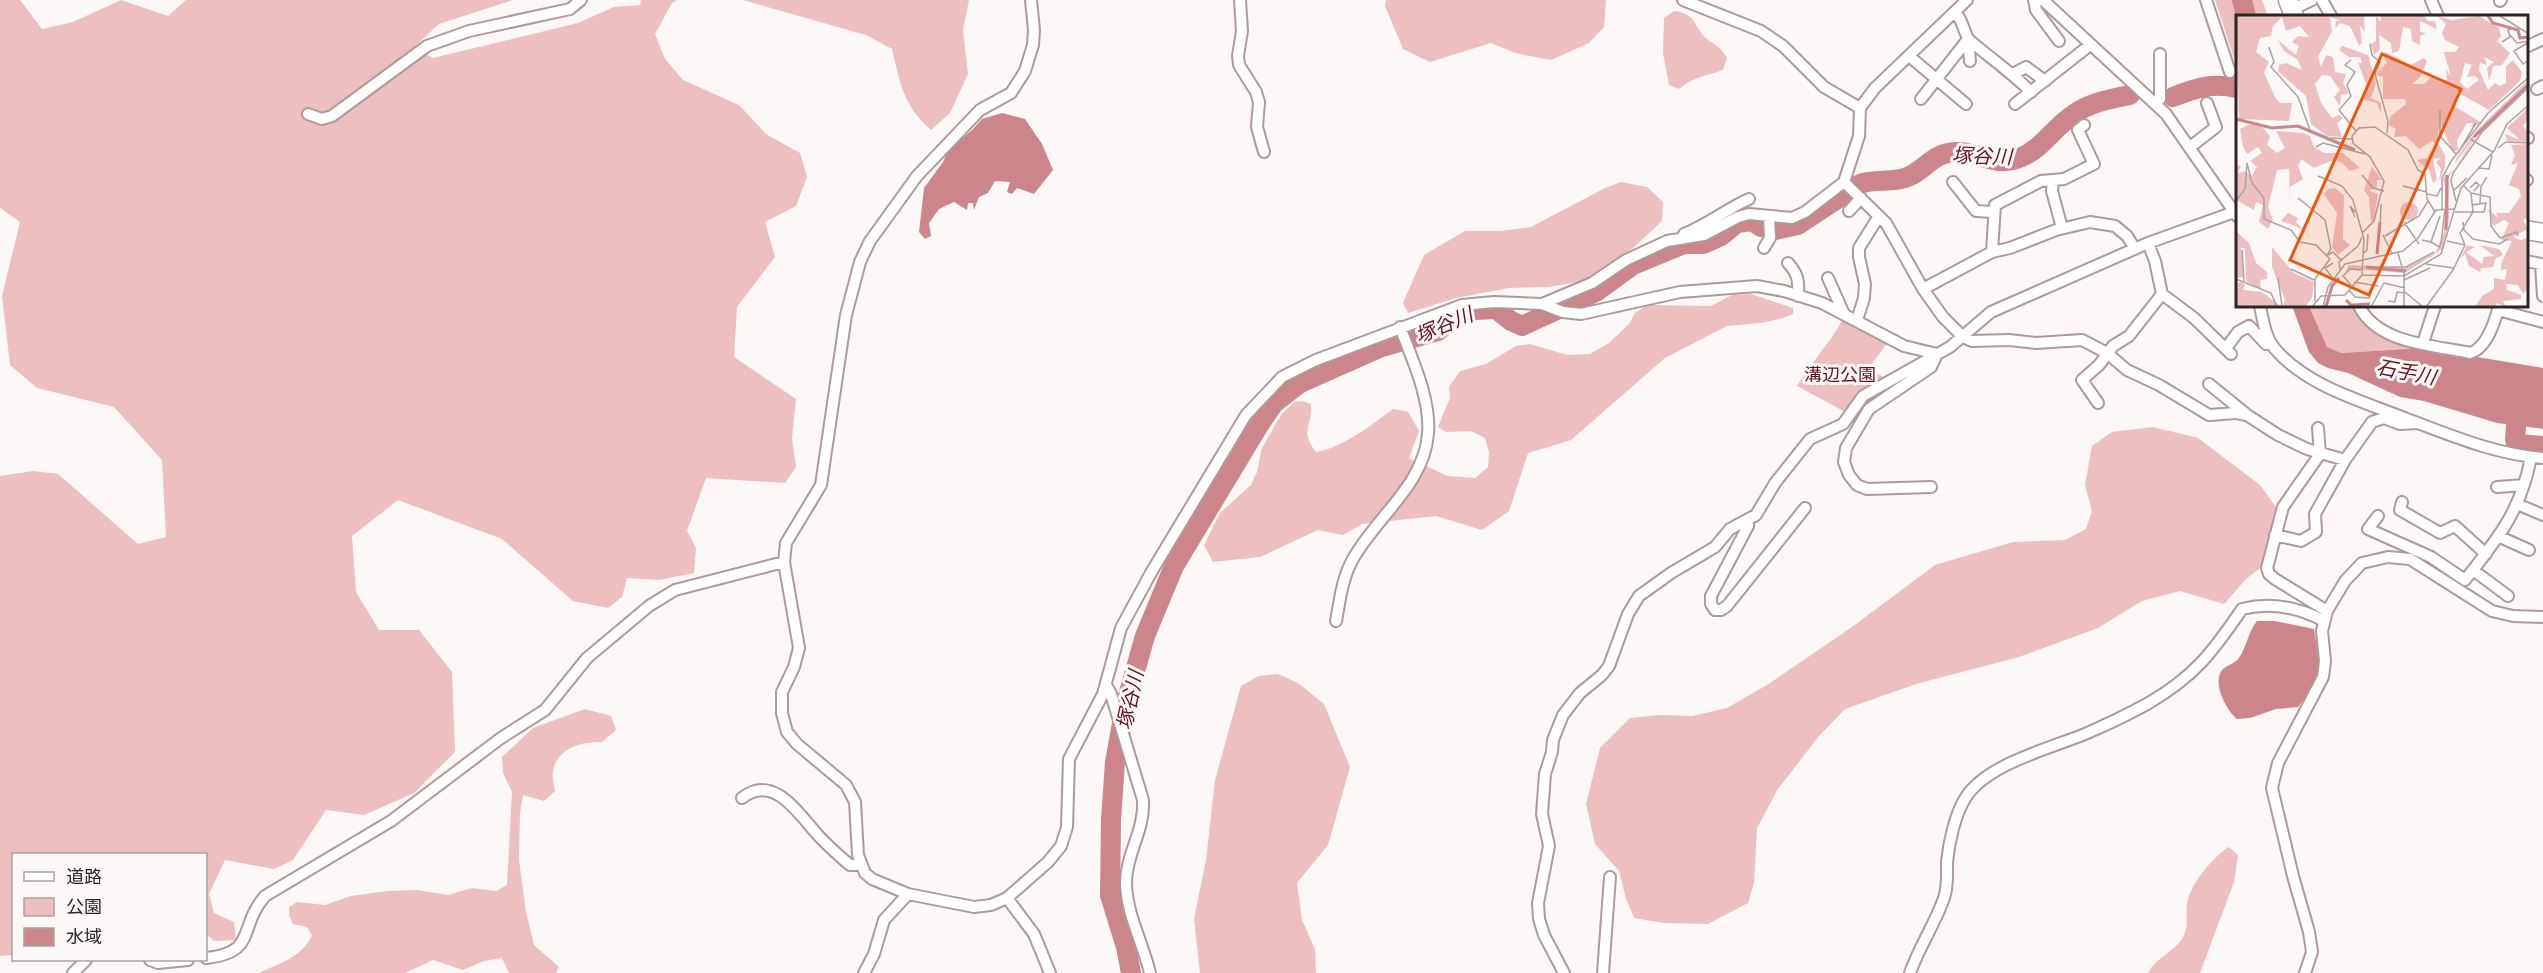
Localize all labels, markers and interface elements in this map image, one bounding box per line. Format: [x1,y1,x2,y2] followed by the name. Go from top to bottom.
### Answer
[2236,15,2528,308] inset map
[1952,143,2014,169] water label: 塚谷川
[1412,301,1478,348] water label: 塚谷川
[2374,354,2440,390] water label: 石手川
[1804,364,1876,385] park label: 溝辺公園
[1112,666,1148,732] water label: 塚谷川
[12,853,207,961] legend
[66,866,102,887] text: 道路
[66,896,102,917] text: 公園
[66,926,102,947] text: 水域

